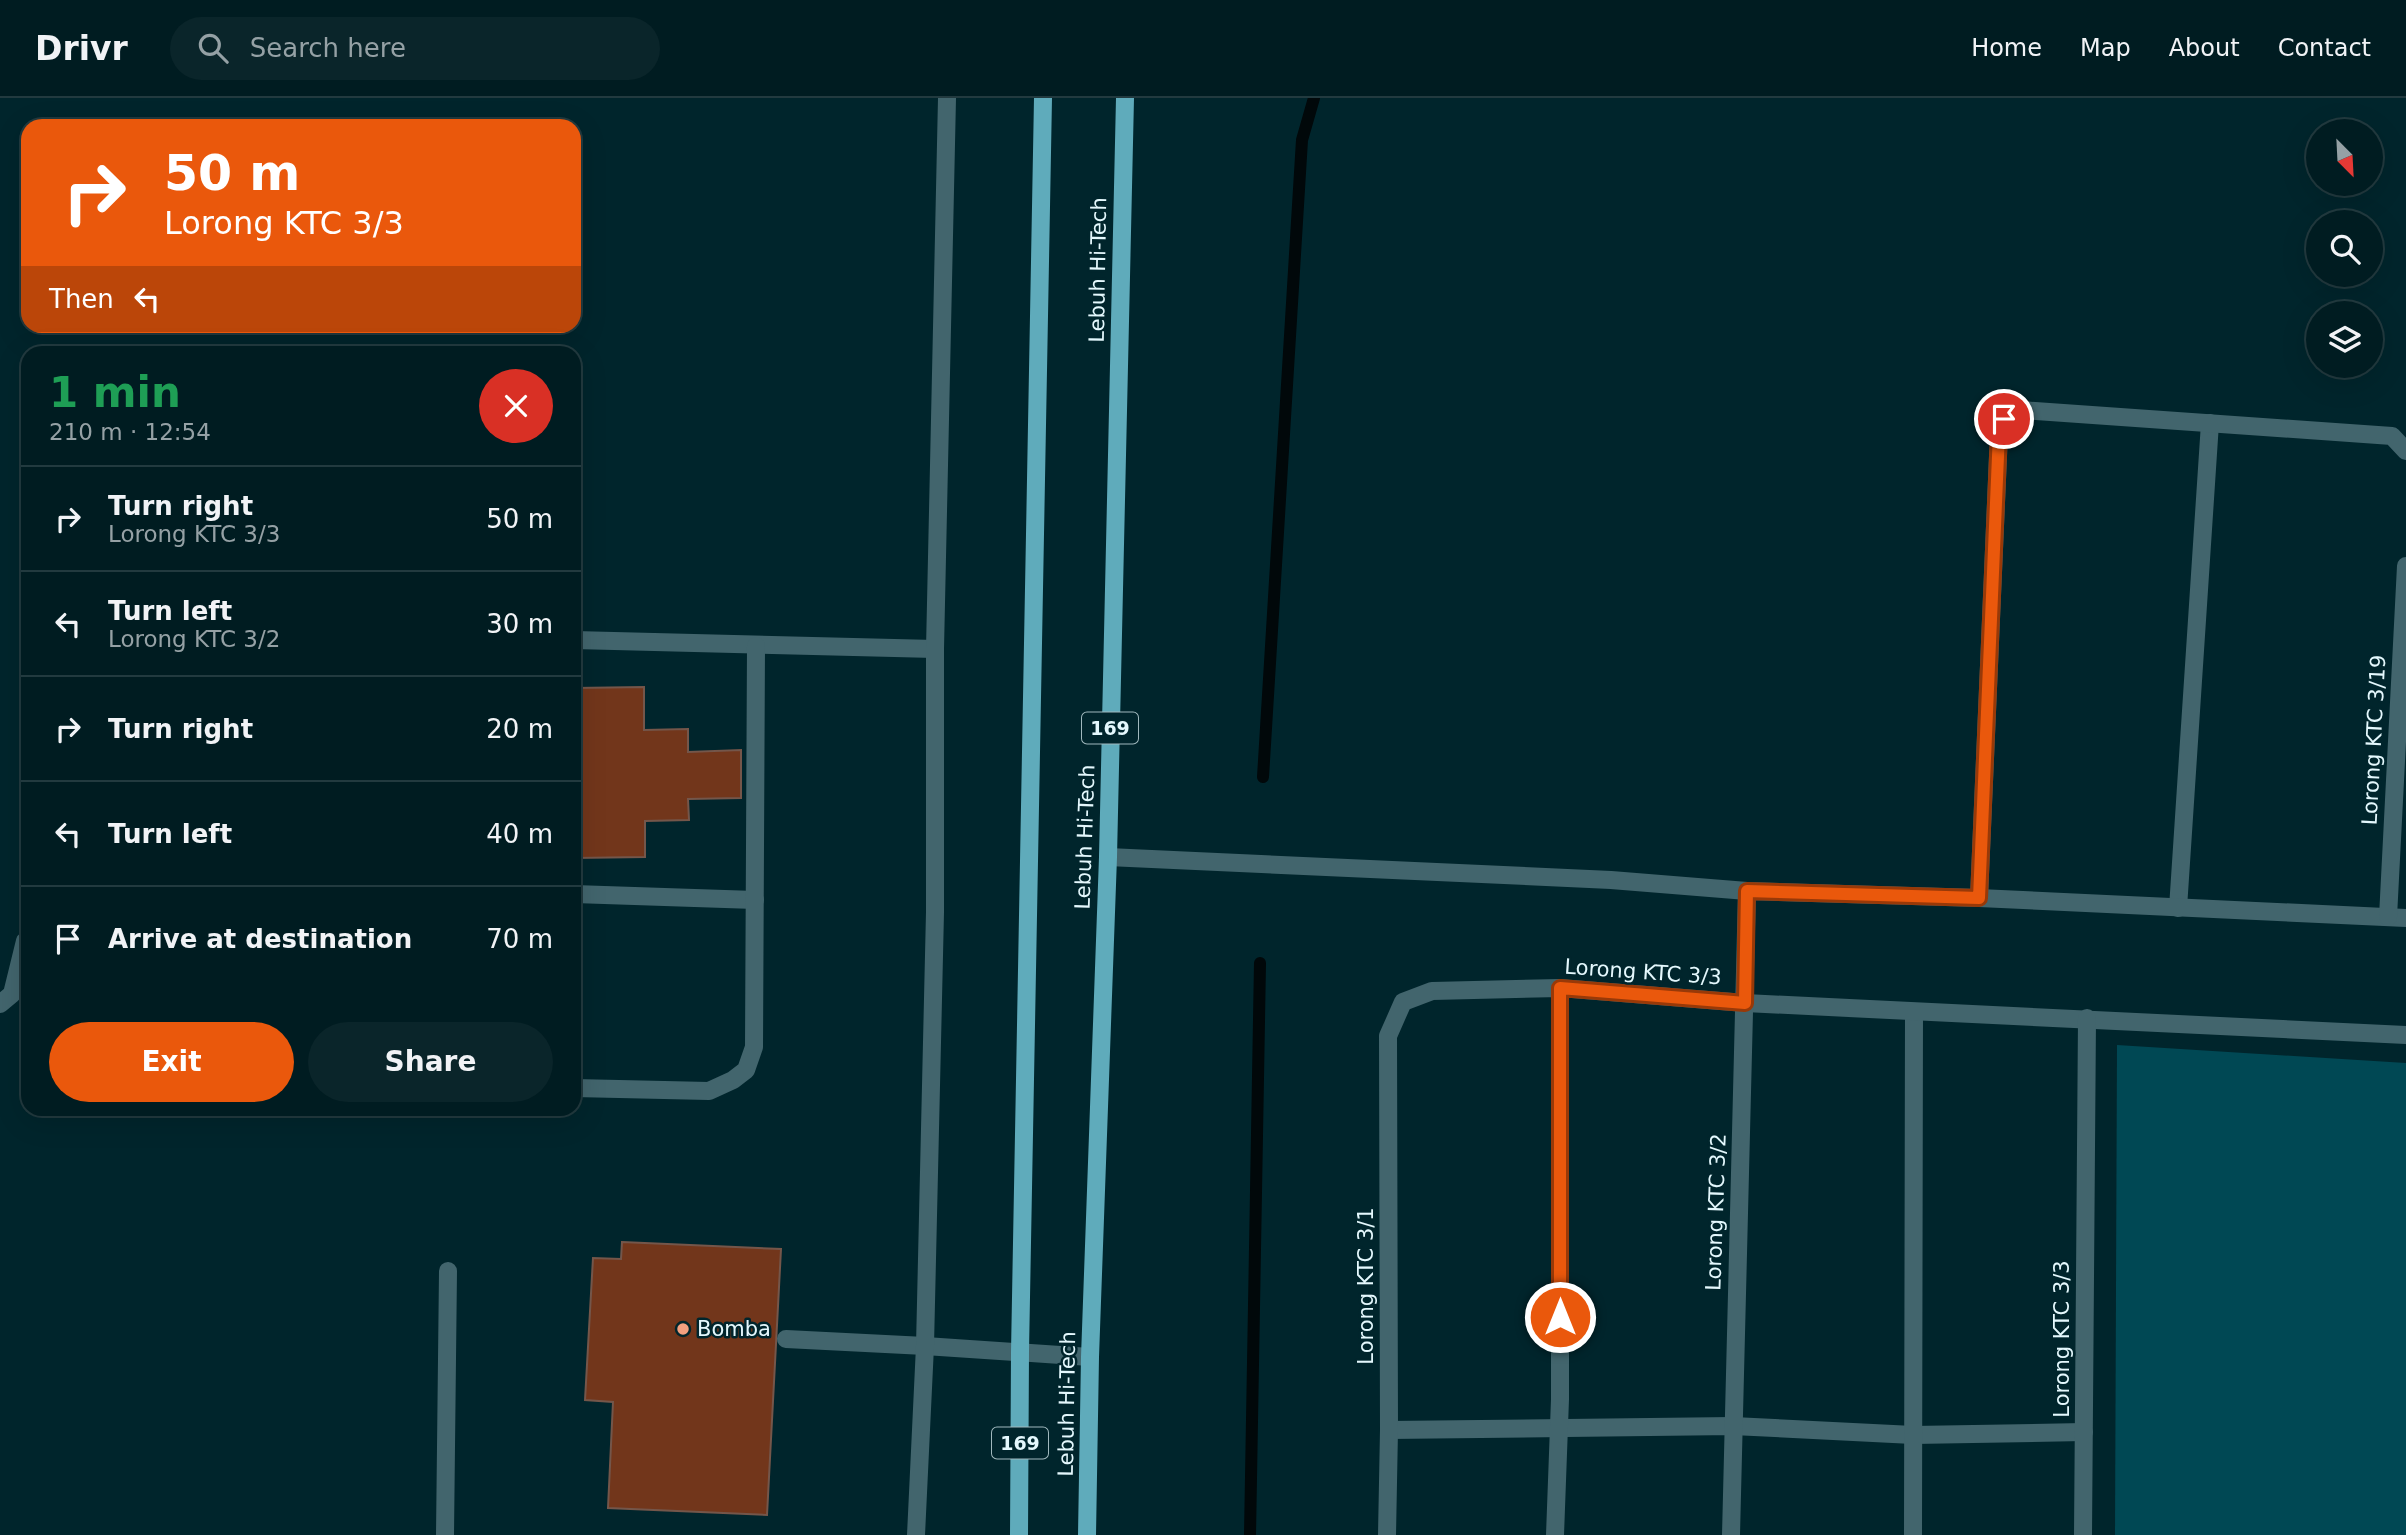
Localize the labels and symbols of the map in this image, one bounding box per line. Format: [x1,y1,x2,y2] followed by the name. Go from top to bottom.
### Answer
[2306,119,2384,196] north arrow
[1085,197,1111,343] street label: Lebuh Hi-Tech
[1974,389,2034,449] pin
[2358,654,2390,826] street label: Lorong KTC 3/19
[1082,712,1138,744] road number: 169
[1070,764,1100,910] street label: Lebuh Hi-Tech
[1564,955,1722,989] street label: Lorong KTC 3/3
[1701,1133,1731,1291] street label: Lorong KTC 3/2
[1354,1207,1378,1365] street label: Lorong KTC 3/1
[2050,1260,2074,1418] street label: Lorong KTC 3/3
[1523,1280,1597,1354] position arrow
[697,1317,771,1341] place label: Bomba
[675,1321,691,1337] marker: Bomba
[1054,1331,1080,1477] street label: Lebuh Hi-Tech
[992,1428,1048,1458] road number: 169

